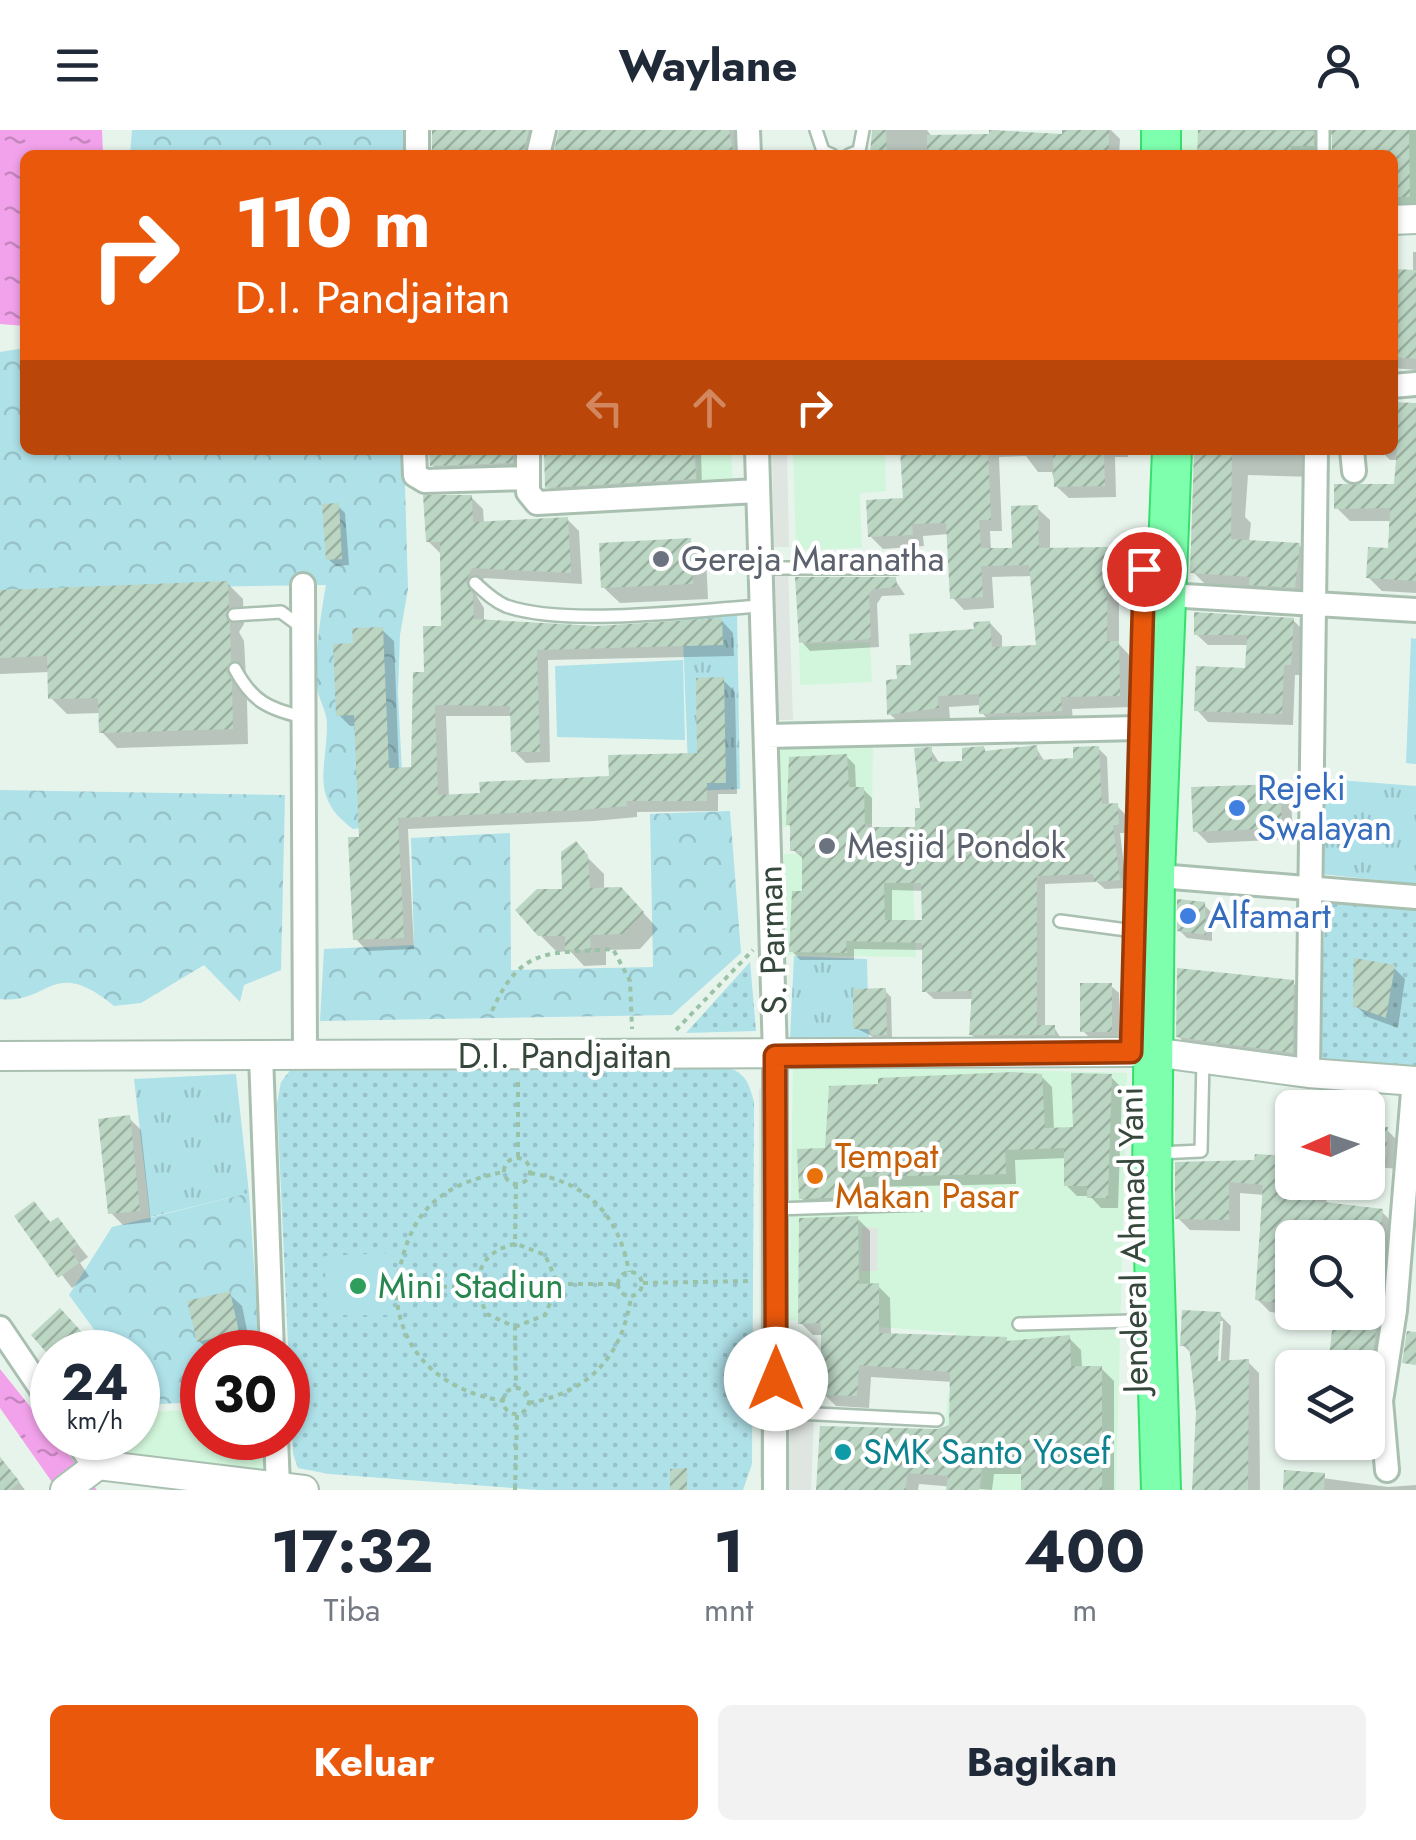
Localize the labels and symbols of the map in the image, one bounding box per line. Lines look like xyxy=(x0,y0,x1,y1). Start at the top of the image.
pin xyxy=(1102,527,1187,612)
place label: Gereja Maranatha xyxy=(681,534,945,584)
marker: Gereja Maranatha xyxy=(650,548,672,570)
place label: Rejeki Swalayan xyxy=(1257,763,1392,853)
marker: Rejeki Swalayan xyxy=(1226,797,1248,819)
place label: Mesjid Pondok xyxy=(847,821,1066,871)
marker: Mesjid Pondok xyxy=(816,835,838,857)
street label: S. Parman xyxy=(744,864,800,1016)
place label: Alfamart xyxy=(1208,891,1331,941)
marker: Alfamart xyxy=(1177,905,1199,927)
street label: D.I. Pandjaitan xyxy=(458,1031,672,1081)
street label: Jenderal Ahmad Yani xyxy=(1105,1086,1161,1398)
north arrow xyxy=(1275,1090,1385,1200)
place label: Tempat Makan Pasar xyxy=(835,1131,1019,1221)
marker: Tempat Makan Pasar xyxy=(804,1165,826,1187)
place label: Mini Stadiun xyxy=(378,1261,564,1311)
marker: Mini Stadiun xyxy=(347,1275,369,1297)
position arrow xyxy=(724,1327,828,1431)
speed limit sign: 30 xyxy=(180,1330,310,1460)
place label: SMK Santo Yosef xyxy=(863,1427,1112,1477)
marker: SMK Santo Yosef xyxy=(832,1441,854,1463)

